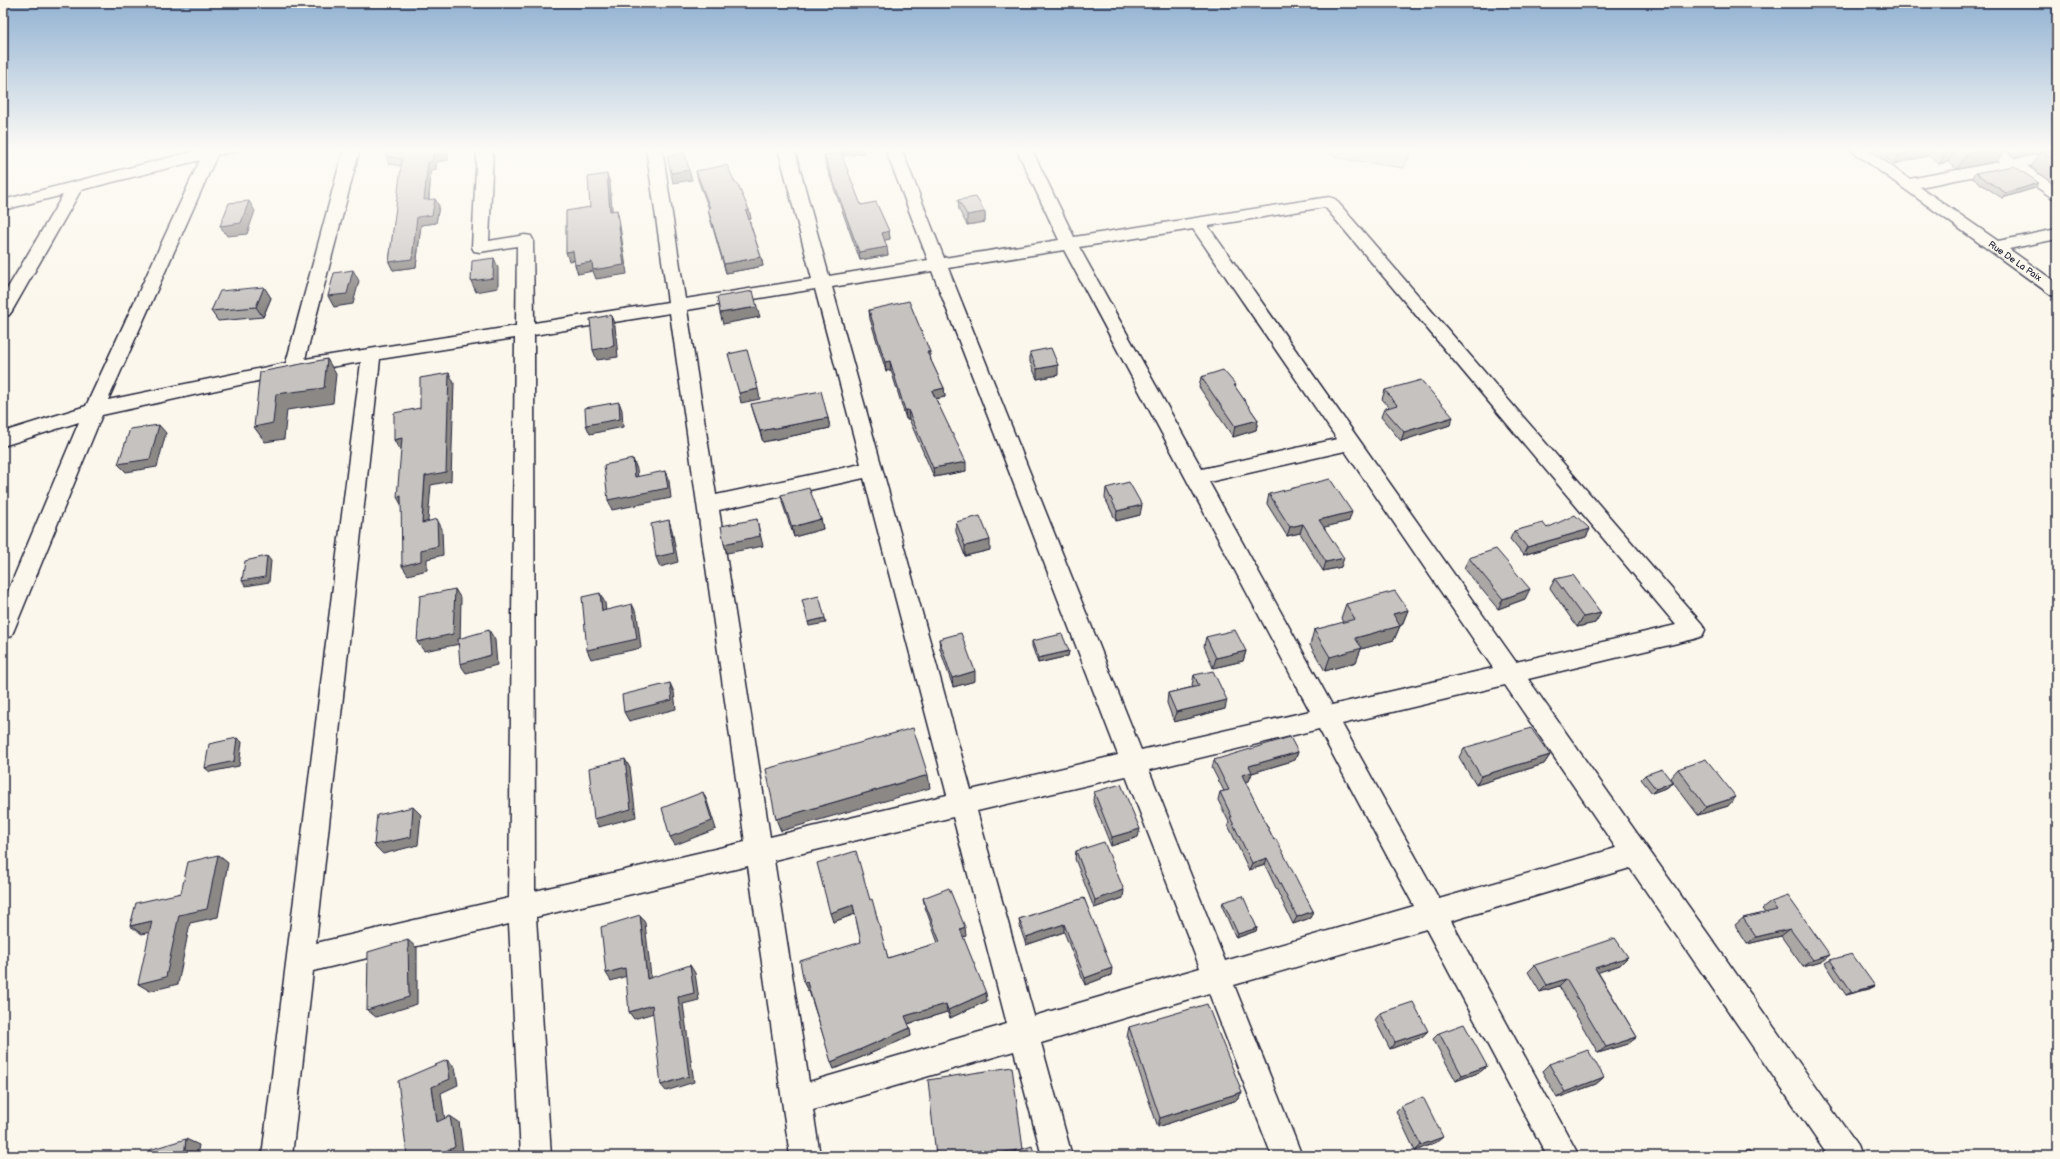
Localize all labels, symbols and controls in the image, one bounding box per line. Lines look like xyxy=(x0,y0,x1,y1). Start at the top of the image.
street label: Rue De La Paix xyxy=(1986,239,2044,284)

